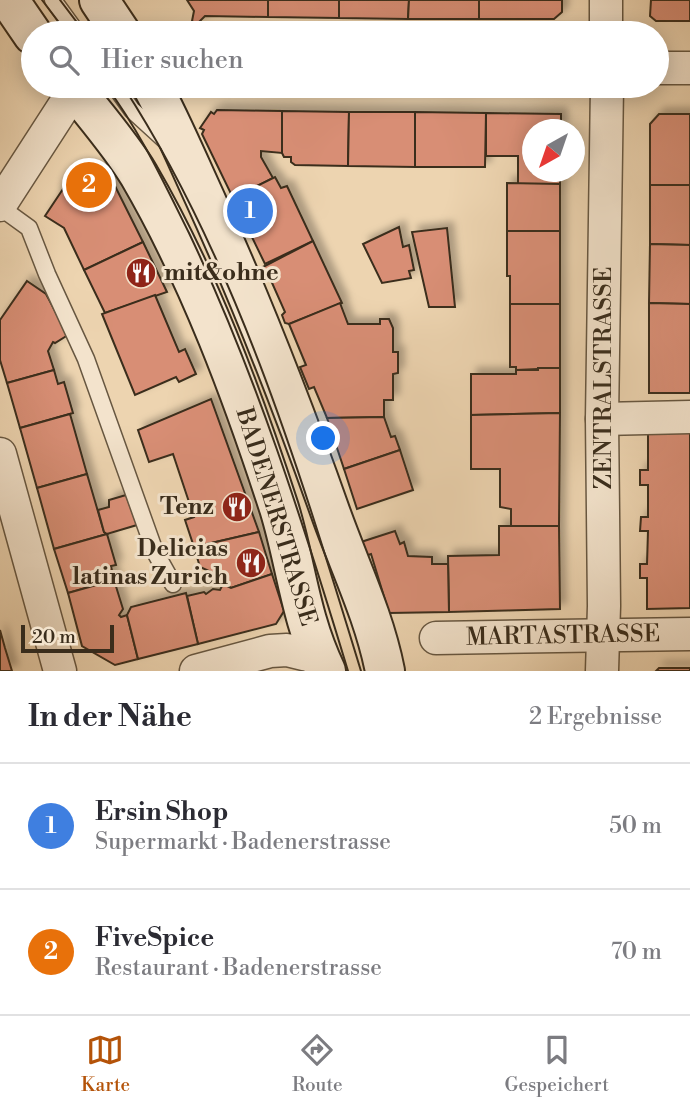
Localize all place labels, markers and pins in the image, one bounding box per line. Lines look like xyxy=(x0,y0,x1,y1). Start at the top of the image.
pin: 2 xyxy=(66,159,112,211)
pin: 1 xyxy=(227,185,273,237)
restaurant icon: mit&ohne xyxy=(124,256,158,290)
place label: mit&ohne xyxy=(164,258,279,288)
restaurant icon: Tenz xyxy=(220,490,254,524)
place label: Tenz xyxy=(160,492,214,522)
place label: Delicias latinas Zurich xyxy=(72,534,228,592)
restaurant icon: Delicias latinas Zurich xyxy=(234,546,268,580)

